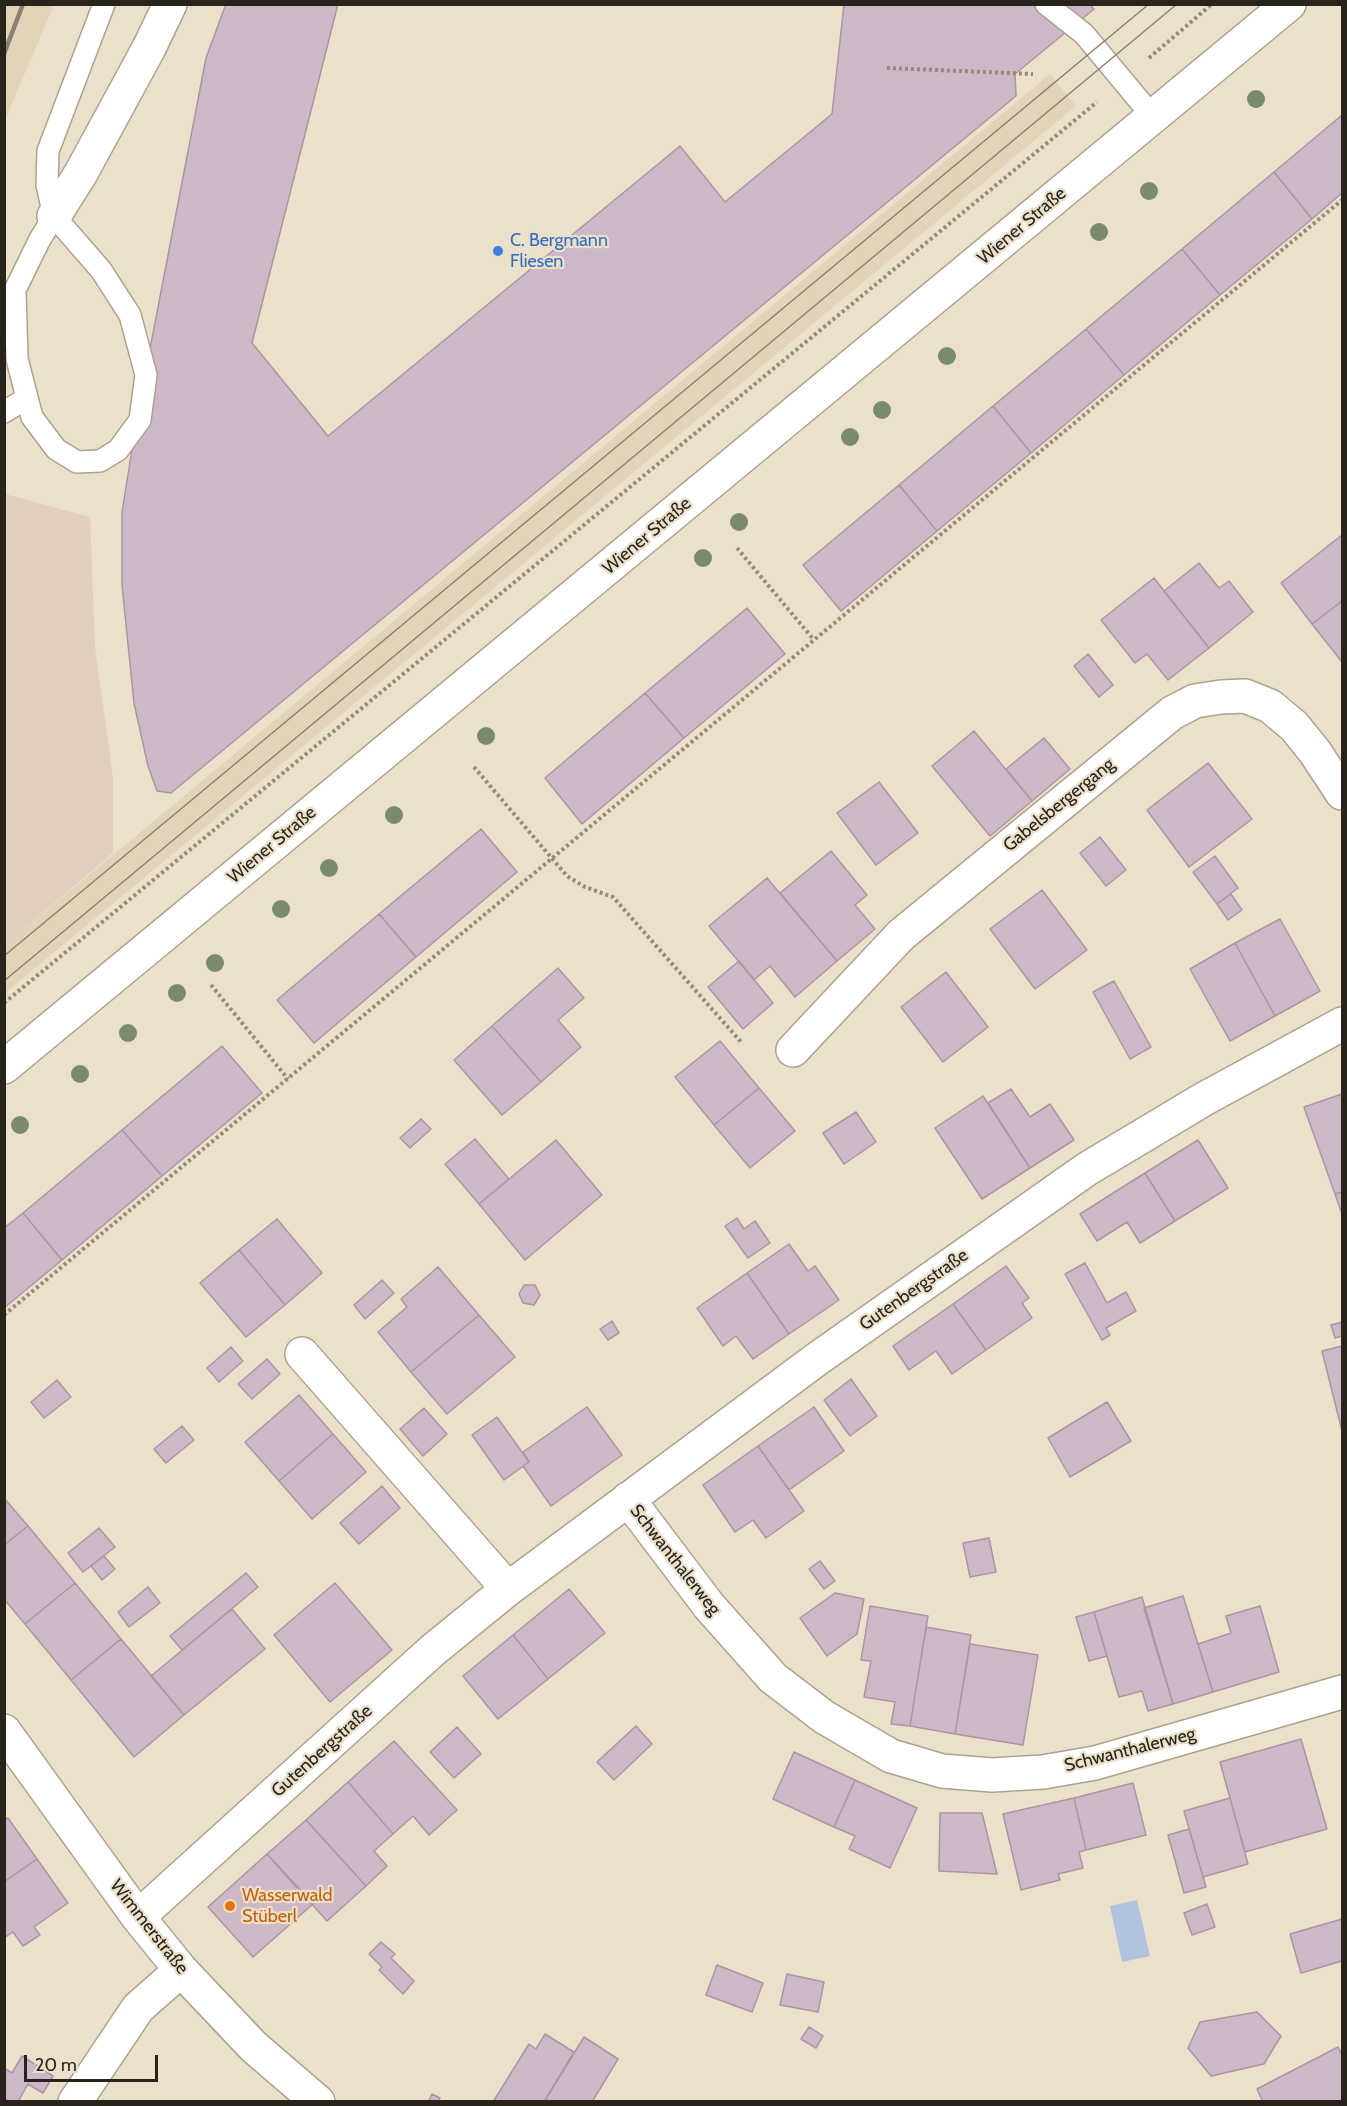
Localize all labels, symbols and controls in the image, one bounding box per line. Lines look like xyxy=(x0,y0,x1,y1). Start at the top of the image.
street label: Wiener Straße xyxy=(973,183,1071,269)
place label: C. Bergmann Fliesen xyxy=(510,230,608,272)
marker: C. Bergmann Fliesen xyxy=(491,244,505,258)
street label: Wiener Straße xyxy=(598,493,696,579)
street label: Gabelsbergergang xyxy=(999,754,1119,856)
street label: Wiener Straße xyxy=(223,802,321,888)
street label: Gutenbergstraße xyxy=(856,1245,972,1335)
street label: Schwanthalerweg xyxy=(625,1500,725,1620)
street label: Gutenbergstraße xyxy=(267,1700,377,1802)
street label: Schwanthalerweg xyxy=(1062,1723,1198,1777)
street label: Wimmerstraße xyxy=(105,1875,193,1979)
place label: Wasserwald Stüberl xyxy=(242,1885,333,1928)
marker: Wasserwald Stüberl xyxy=(223,1899,237,1913)
scale bar xyxy=(27,2043,160,2081)
text: 20 m xyxy=(35,2054,77,2076)

